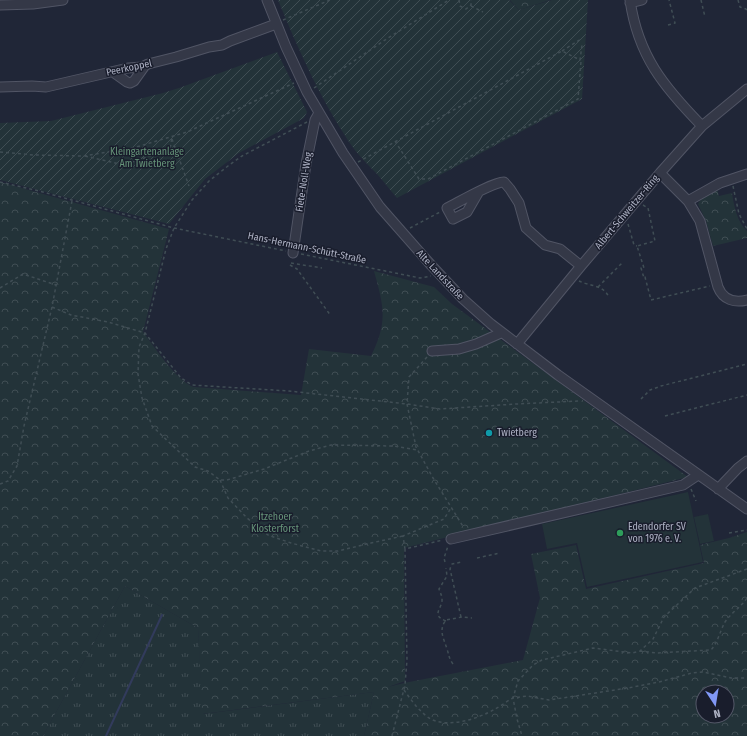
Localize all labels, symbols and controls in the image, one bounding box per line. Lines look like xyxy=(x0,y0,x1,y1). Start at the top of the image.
street label: Peerkoppel xyxy=(105,57,153,79)
park label: Kleingartenanlage Am Twietberg xyxy=(110,146,184,170)
street label: Fiete-Noll-Weg xyxy=(293,151,315,213)
street label: Albert-Schweitzer-Ring xyxy=(592,172,662,252)
street label: Hans-Hermann-Schütt-Straße xyxy=(247,230,367,266)
street label: Alte Landstraße xyxy=(414,247,466,303)
place label: Twietberg xyxy=(497,427,537,439)
marker: Twietberg xyxy=(484,428,494,438)
park label: Itzehoer Klosterforst xyxy=(251,511,300,535)
place label: Edendorfer SV von 1976 e. V. xyxy=(628,521,687,545)
marker: Edendorfer SV von 1976 e. V. xyxy=(615,528,625,538)
north arrow xyxy=(695,684,735,724)
text: N xyxy=(712,706,722,720)

